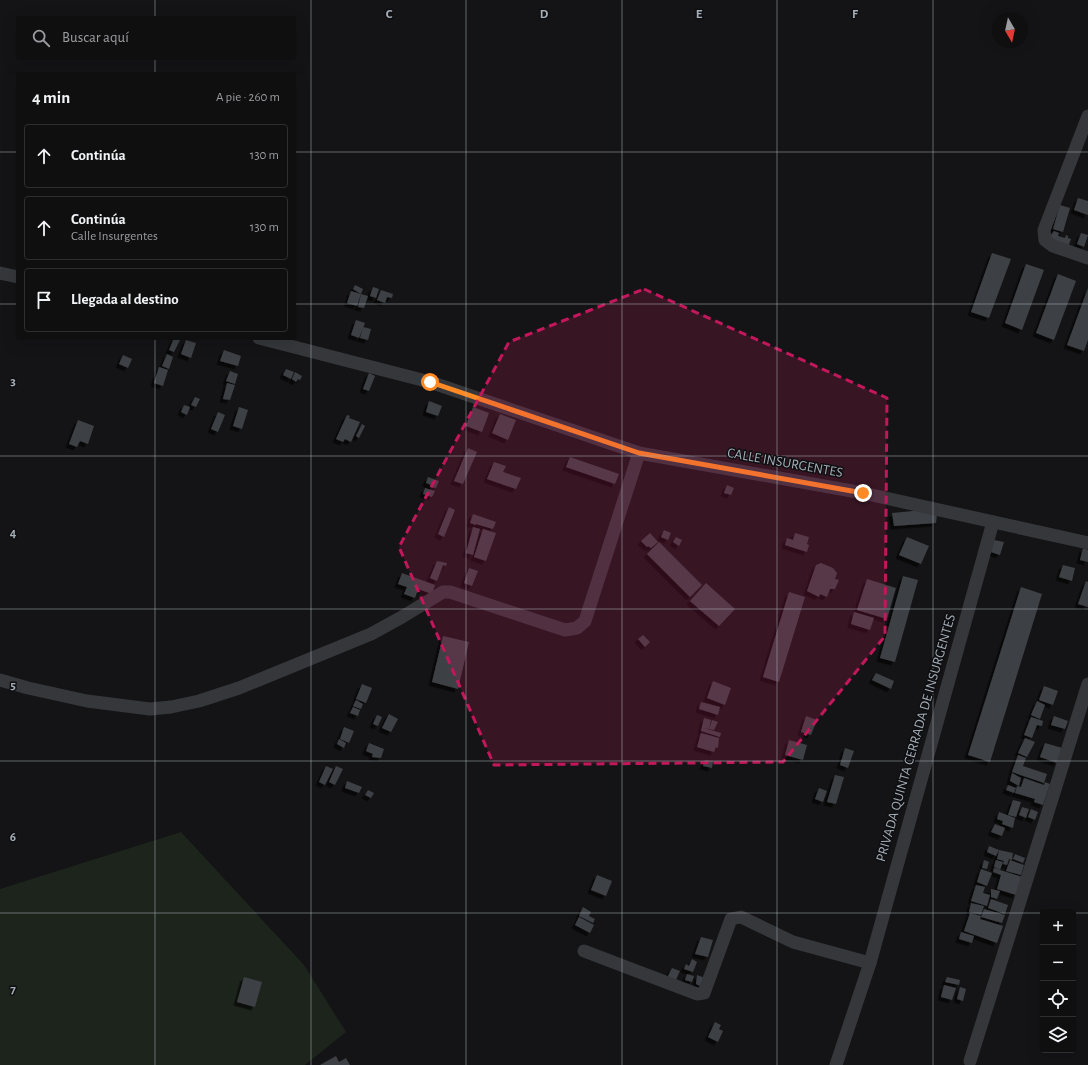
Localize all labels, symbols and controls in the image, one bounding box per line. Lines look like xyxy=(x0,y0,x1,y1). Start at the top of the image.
text: C xyxy=(386,8,393,21)
text: D xyxy=(540,8,549,21)
text: E xyxy=(696,8,703,21)
text: F xyxy=(852,8,859,21)
north arrow xyxy=(992,12,1028,48)
search box xyxy=(16,16,296,60)
icon: search xyxy=(30,27,52,49)
text: Buscar aquí xyxy=(62,30,129,45)
text: 4 min xyxy=(32,89,70,106)
text: A pie · 260 m xyxy=(216,91,280,104)
icon: ahead xyxy=(33,145,55,167)
text: Continúa xyxy=(71,148,126,163)
text: 130 m xyxy=(250,149,279,162)
text: Continúa xyxy=(71,212,126,227)
icon: ahead xyxy=(33,217,55,239)
text: 130 m xyxy=(250,221,279,234)
text: Calle Insurgentes xyxy=(71,230,158,243)
icon: arrive xyxy=(33,289,55,311)
text: Llegada al destino xyxy=(71,292,179,307)
route start xyxy=(421,373,439,391)
text: 3 xyxy=(10,375,16,388)
street label: CALLE INSURGENTES xyxy=(726,446,844,480)
route end xyxy=(854,484,872,502)
text: 4 xyxy=(10,527,17,540)
street label: PRIVADA QUINTA CERRADA DE INSURGENTES xyxy=(874,613,958,863)
text: 5 xyxy=(10,679,16,692)
text: 6 xyxy=(10,831,16,844)
map controls xyxy=(1040,909,1076,1053)
button: + xyxy=(1040,909,1076,945)
button: − xyxy=(1040,945,1076,981)
button: locate xyxy=(1040,981,1076,1017)
text: 7 xyxy=(10,983,16,996)
button: layers xyxy=(1040,1017,1076,1053)

